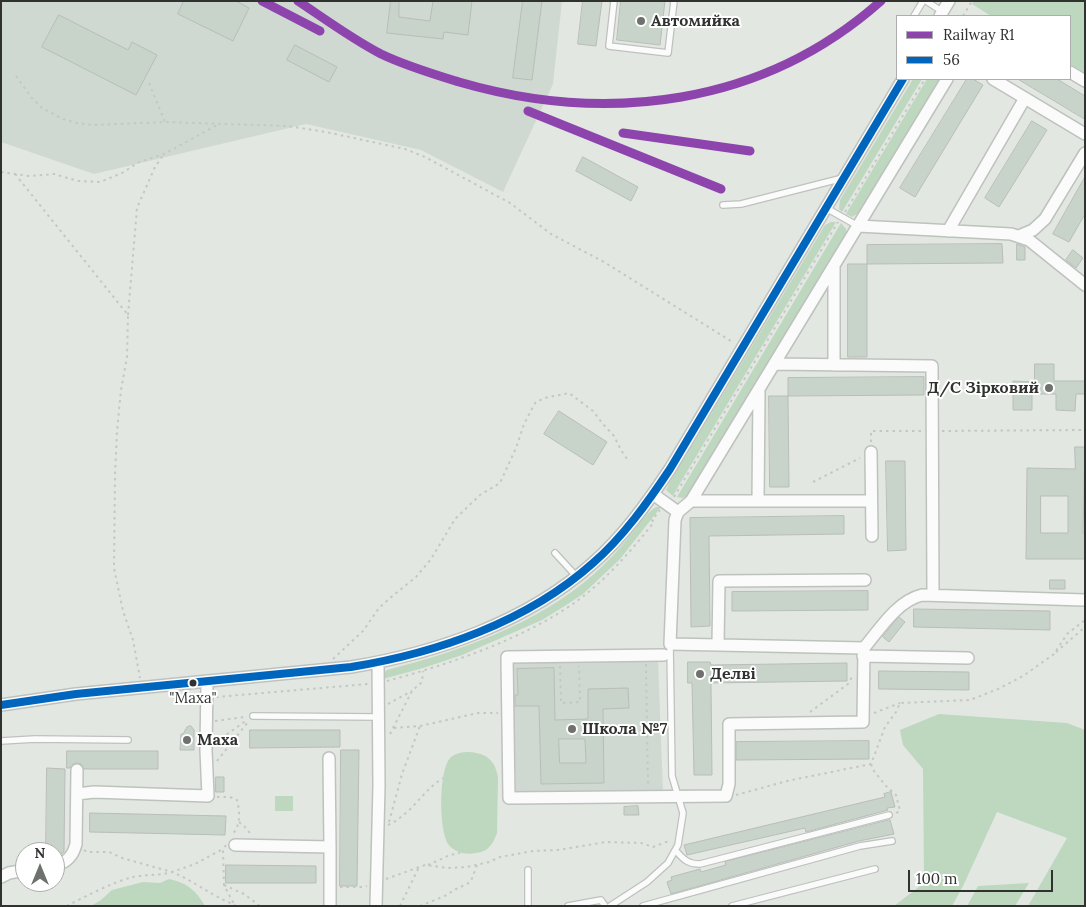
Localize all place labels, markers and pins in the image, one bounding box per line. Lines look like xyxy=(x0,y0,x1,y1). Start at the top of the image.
place label: Автомийка xyxy=(651,11,740,31)
marker: Автомийка xyxy=(635,15,647,27)
place label: Д/С Зірковий xyxy=(927,378,1039,398)
marker: Д/С Зірковий xyxy=(1043,382,1055,394)
place label: Делві xyxy=(710,664,756,684)
marker: Делві xyxy=(694,668,706,680)
marker: "Маха" xyxy=(188,678,198,688)
place label: "Маха" xyxy=(169,690,217,708)
place label: Школа №7 xyxy=(582,719,667,739)
marker: Школа №7 xyxy=(566,723,578,735)
place label: Маха xyxy=(197,730,238,750)
marker: Маха xyxy=(181,734,193,746)

